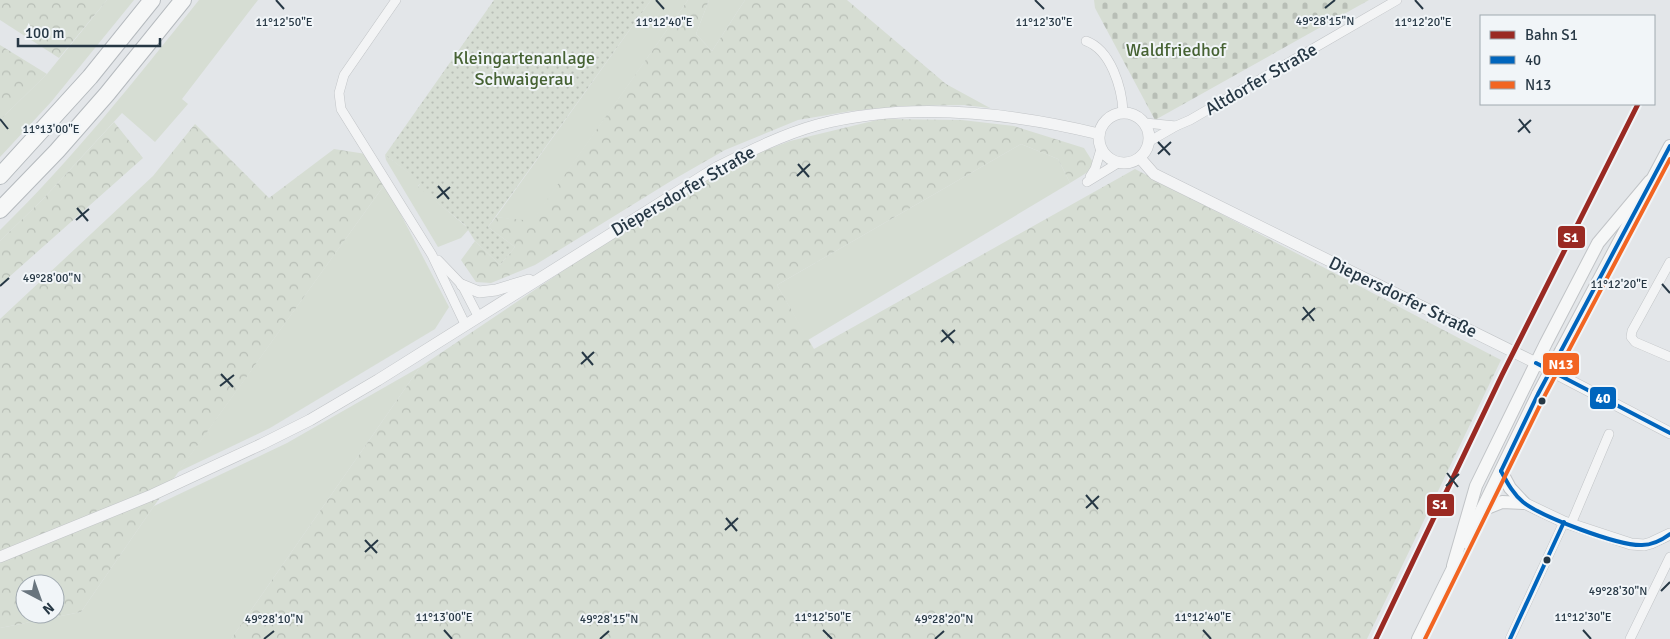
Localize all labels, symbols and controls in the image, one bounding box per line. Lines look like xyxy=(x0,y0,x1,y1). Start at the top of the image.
text: 49°28'15"N xyxy=(1296,14,1354,29)
scale bar xyxy=(18,15,160,47)
text: 11°12'50"E xyxy=(255,15,313,30)
text: 11°12'40"E xyxy=(635,15,693,30)
text: 11°12'30"E xyxy=(1015,15,1073,30)
text: 11°12'20"E xyxy=(1394,15,1452,30)
legend xyxy=(1480,15,1655,105)
text: 100 m xyxy=(25,24,65,42)
text: Bahn S1 xyxy=(1525,26,1578,44)
street label: Altdorfer Straße xyxy=(1201,38,1321,120)
park label: Waldfriedhof xyxy=(1126,39,1227,61)
park label: Kleingartenanlage Schwaigerau xyxy=(453,47,595,90)
text: 40 xyxy=(1525,51,1541,69)
text: N13 xyxy=(1525,76,1551,94)
text: 11°13'00"E xyxy=(22,122,80,137)
street label: Diepersdorfer Straße xyxy=(607,141,759,241)
line badge: S1 xyxy=(1557,225,1586,249)
text: S1 xyxy=(1563,229,1579,246)
street label: Diepersdorfer Straße xyxy=(1325,252,1481,342)
text: 49°28'00"N xyxy=(23,271,81,286)
text: 11°12'20"E xyxy=(1590,277,1648,292)
line badge: N13 xyxy=(1542,352,1580,376)
text: N13 xyxy=(1549,356,1573,373)
line badge: 40 xyxy=(1589,386,1617,410)
text: 40 xyxy=(1595,390,1611,407)
unlabelled marker xyxy=(1537,396,1547,406)
line badge: S1 xyxy=(1426,493,1455,517)
text: S1 xyxy=(1432,496,1448,513)
unlabelled marker xyxy=(1542,555,1552,565)
north arrow xyxy=(15,574,65,624)
text: 49°28'30"N xyxy=(1589,584,1647,599)
text: N xyxy=(39,599,57,618)
text: 11°13'00"E xyxy=(415,610,473,625)
text: 11°12'50"E xyxy=(794,610,852,625)
text: 11°12'40"E xyxy=(1174,610,1232,625)
text: 11°12'30"E xyxy=(1554,610,1612,625)
text: 49°28'10"N xyxy=(245,612,303,627)
text: 49°28'15"N xyxy=(580,612,638,627)
text: 49°28'20"N xyxy=(915,612,973,627)

